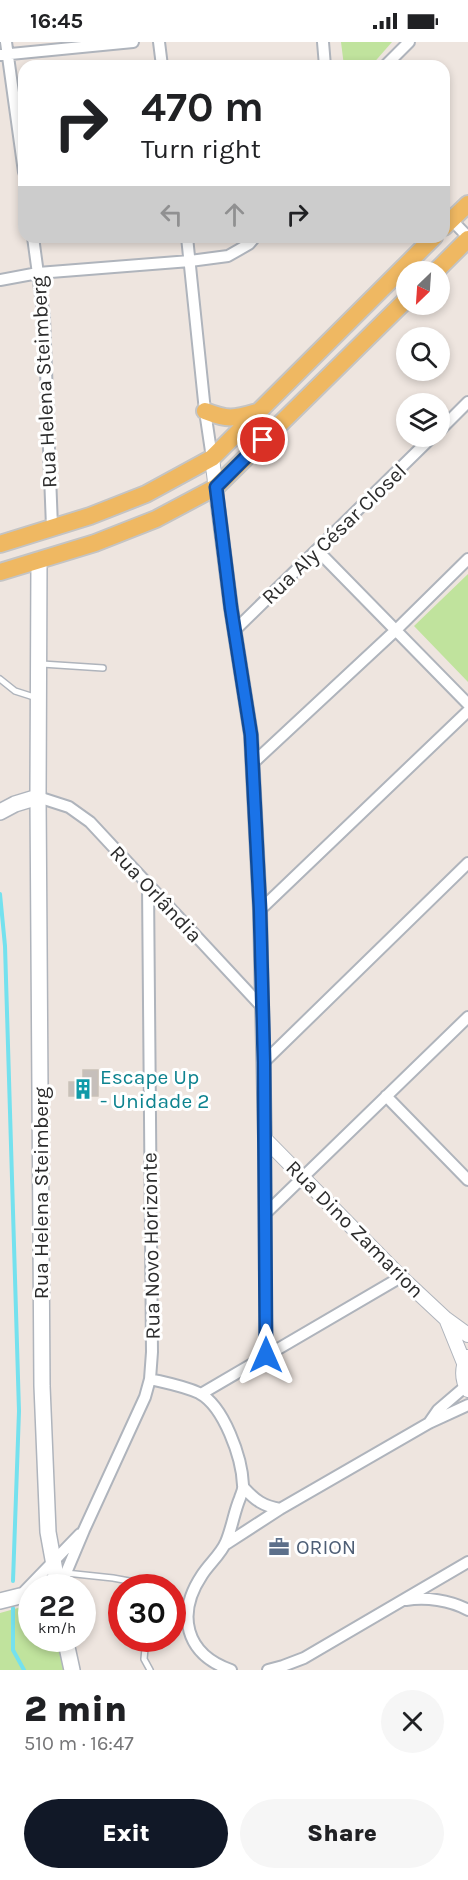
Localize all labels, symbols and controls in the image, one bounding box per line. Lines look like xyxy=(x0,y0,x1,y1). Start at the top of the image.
text: 16:45 xyxy=(30,8,83,34)
text: 470 m xyxy=(141,82,264,132)
icon: right xyxy=(42,84,120,162)
text: Turn right xyxy=(141,133,261,165)
icon: left xyxy=(155,198,188,231)
icon: ahead xyxy=(218,198,251,231)
icon: right xyxy=(281,198,314,231)
north arrow xyxy=(396,261,450,315)
map controls xyxy=(396,261,450,447)
street label: Rua Helena Steimberg xyxy=(26,275,62,489)
button: search xyxy=(396,327,450,381)
button: layers xyxy=(396,393,450,447)
pin xyxy=(237,414,288,465)
icon: arrive xyxy=(246,423,279,456)
street label: Rua Aly César Closel xyxy=(257,459,411,609)
street label: Rua Orlândia xyxy=(105,841,207,947)
place label: Escape Up - Unidade 2 xyxy=(100,1065,209,1113)
building icon: Escape Up - Unidade 2 xyxy=(71,1077,95,1101)
street label: Rua Helena Steimberg xyxy=(29,1087,53,1299)
street label: Rua Novo Horizonte xyxy=(137,1152,165,1340)
street label: Rua Dino Zamarion xyxy=(281,1155,429,1303)
position arrow xyxy=(234,1323,298,1387)
office icon: ORION xyxy=(267,1535,291,1559)
place label: ORION xyxy=(296,1535,356,1559)
speed limit sign: 30 xyxy=(108,1574,186,1652)
text: 22 xyxy=(39,1588,75,1624)
text: km/h xyxy=(38,1619,76,1637)
text: 2 min xyxy=(24,1688,127,1730)
button: close xyxy=(381,1690,444,1753)
text: 510 m · 16:47 xyxy=(24,1732,134,1755)
button: Exit xyxy=(24,1799,228,1868)
button: Share xyxy=(240,1799,444,1868)

